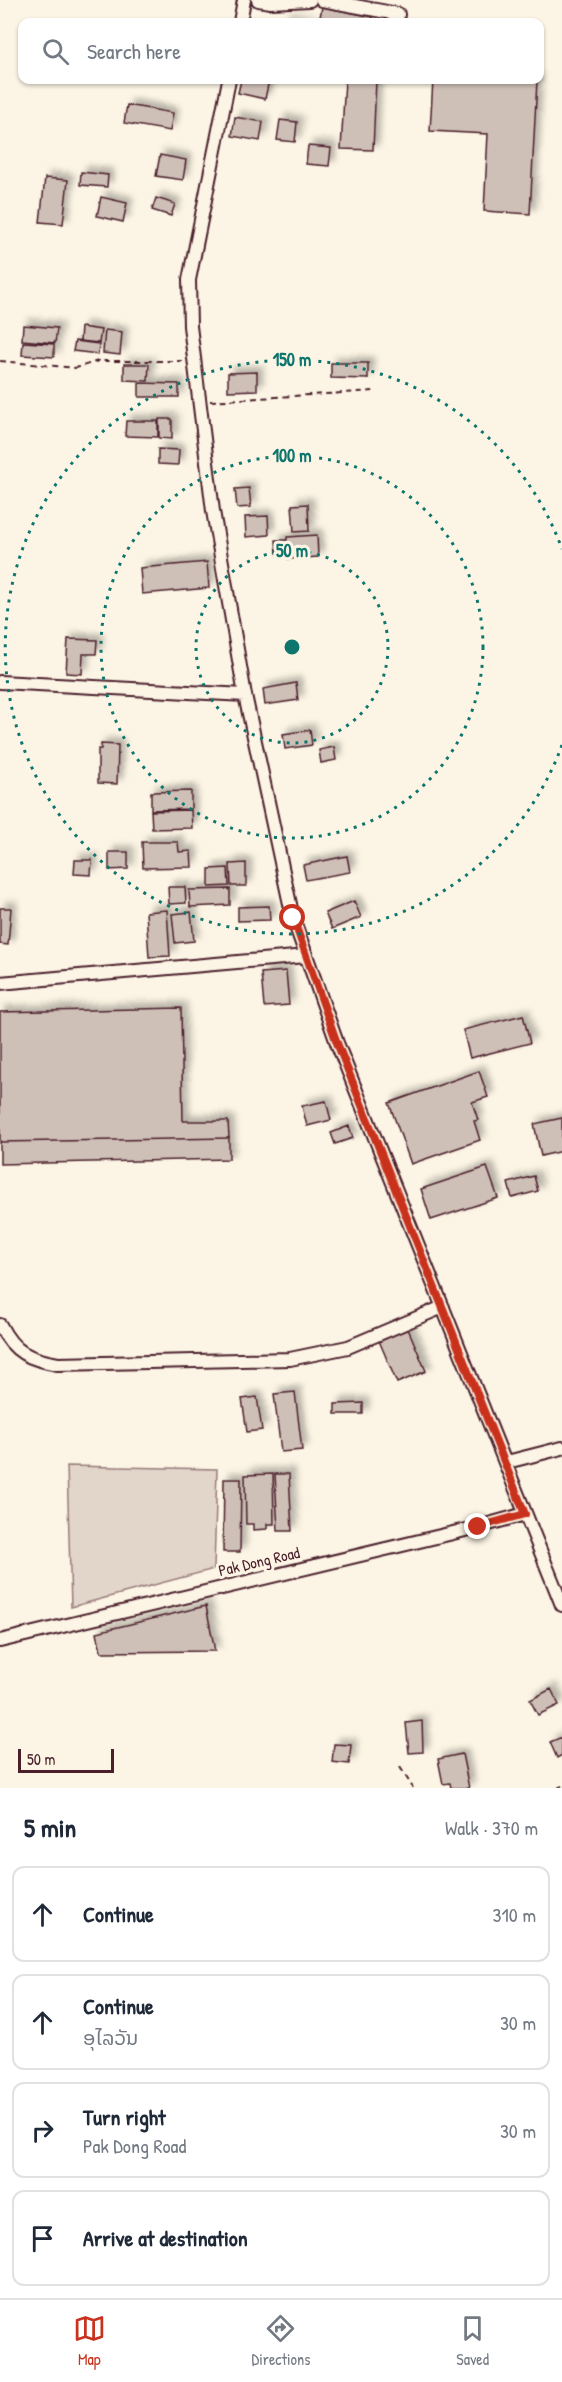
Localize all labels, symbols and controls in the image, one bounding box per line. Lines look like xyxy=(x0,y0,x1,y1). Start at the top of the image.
search box xyxy=(18,18,544,84)
icon: search xyxy=(39,35,72,68)
text: Search here xyxy=(87,36,181,66)
text: 150 m xyxy=(273,347,311,372)
text: 100 m xyxy=(272,443,312,468)
text: 50 m xyxy=(276,538,308,563)
centre of rings xyxy=(282,637,302,657)
route start xyxy=(279,904,305,930)
route end xyxy=(464,1513,490,1539)
street label: Pak Dong Road xyxy=(216,1541,302,1581)
scale bar xyxy=(18,1746,114,1774)
text: 50 m xyxy=(27,1748,56,1770)
text: 5 min xyxy=(24,1810,76,1845)
text: Walk · 370 m xyxy=(445,1814,538,1841)
icon: ahead xyxy=(26,1898,59,1931)
text: Continue xyxy=(83,1899,154,1929)
text: 310 m xyxy=(493,1901,536,1928)
text: Continue xyxy=(83,1991,154,2021)
icon: ahead xyxy=(26,2006,59,2039)
text: 30 m xyxy=(500,2009,536,2036)
text: ອຸໄລວັນ xyxy=(83,2024,138,2051)
text: Turn right xyxy=(83,2102,166,2132)
icon: right xyxy=(26,2114,59,2147)
text: 30 m xyxy=(500,2117,536,2144)
text: Pak Dong Road xyxy=(83,2132,186,2159)
icon: arrive xyxy=(26,2222,59,2255)
text: Arrive at destination xyxy=(83,2223,248,2253)
tab: Map xyxy=(73,2312,106,2370)
tab: Directions xyxy=(252,2312,310,2370)
tab: Saved xyxy=(456,2312,489,2370)

